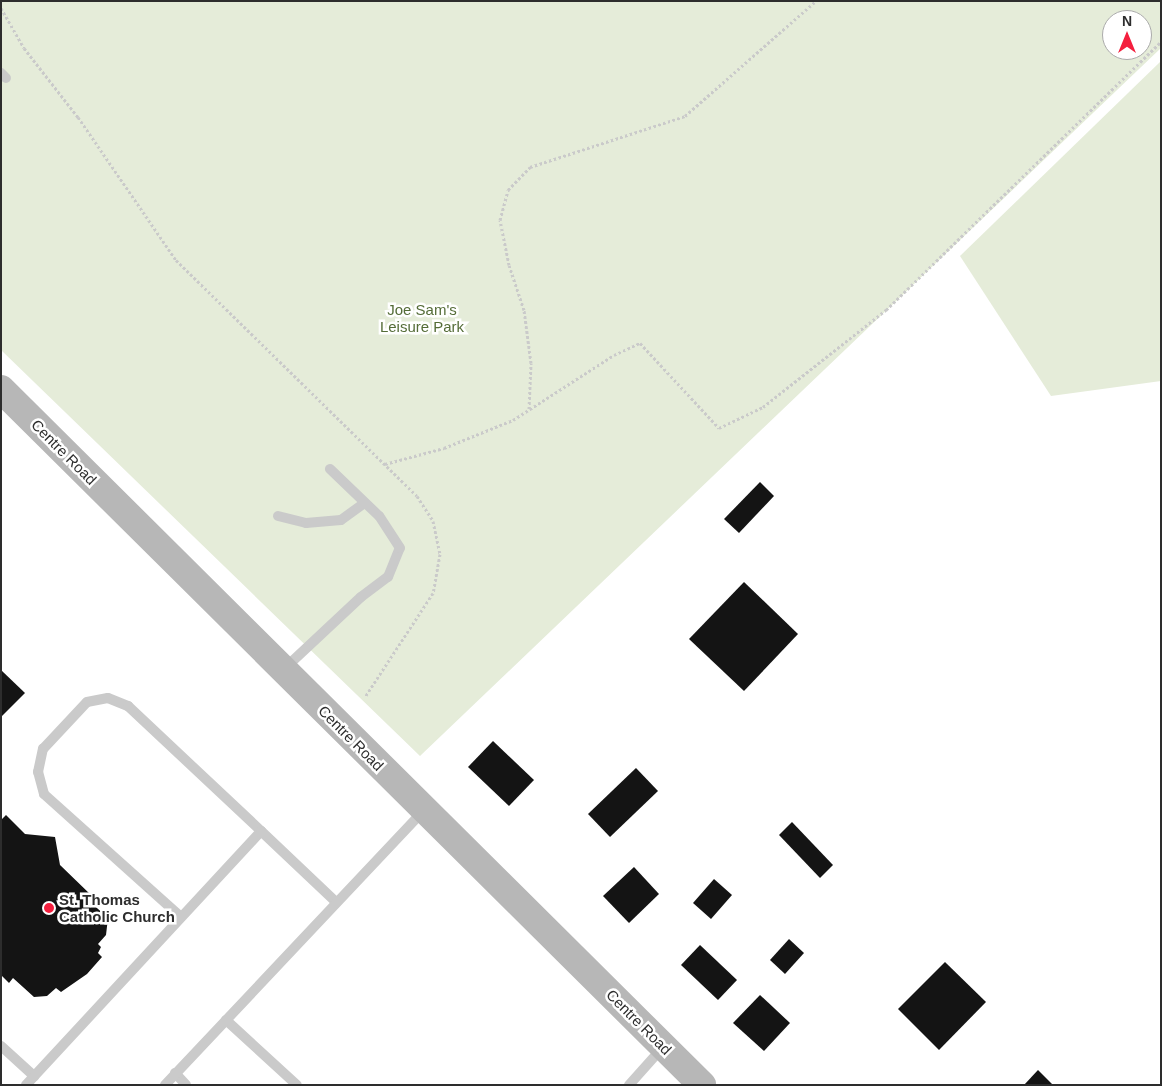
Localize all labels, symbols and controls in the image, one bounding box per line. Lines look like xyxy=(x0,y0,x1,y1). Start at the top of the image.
north arrow xyxy=(1102,10,1152,60)
text: N xyxy=(1122,13,1132,29)
park label: Joe Sam's Leisure Park xyxy=(380,300,464,335)
street label: Centre Road xyxy=(28,416,100,488)
street label: Centre Road xyxy=(315,702,387,774)
place label: St. Thomas Catholic Church xyxy=(59,890,175,925)
marker: St. Thomas Catholic Church xyxy=(43,902,55,914)
street label: Centre Road xyxy=(603,986,675,1058)

